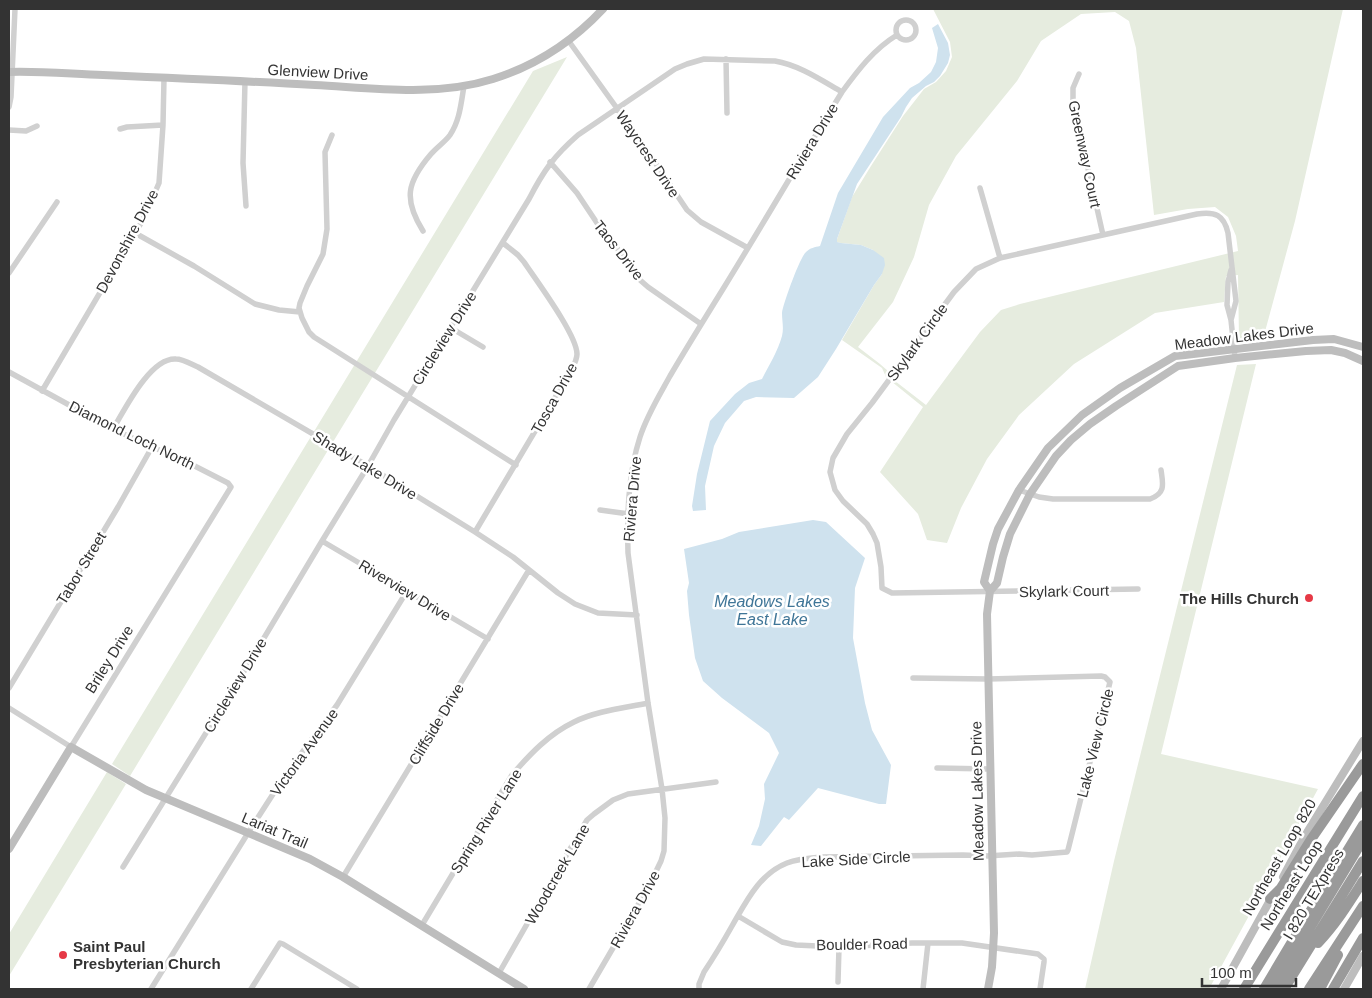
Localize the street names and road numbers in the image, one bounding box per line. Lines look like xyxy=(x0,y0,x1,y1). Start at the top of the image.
street label: Glenview Drive xyxy=(267,61,369,83)
street label: Greenway Court xyxy=(1065,99,1105,210)
street label: Riviera Drive xyxy=(783,100,841,182)
street label: Waycrest Drive xyxy=(613,107,683,201)
street label: Devonshire Drive xyxy=(92,186,162,296)
street label: Taos Drive xyxy=(590,217,648,283)
street label: Circleview Drive xyxy=(408,288,480,388)
street label: Skylark Circle xyxy=(883,300,951,384)
street label: Meadow Lakes Drive xyxy=(1173,319,1315,353)
street label: Tosca Drive xyxy=(528,360,580,436)
street label: Diamond Loch North xyxy=(66,397,198,473)
street label: Shady Lake Drive xyxy=(310,427,420,503)
street label: Riviera Drive xyxy=(620,455,644,543)
street label: Tabor Street xyxy=(53,528,110,607)
street label: Riverview Drive xyxy=(356,556,454,624)
street label: Skylark Court xyxy=(1019,582,1110,600)
street label: Briley Drive xyxy=(81,622,137,696)
street label: Circleview Drive xyxy=(200,635,270,735)
street label: Cliffside Drive xyxy=(405,680,467,768)
street label: Lake View Circle xyxy=(1073,687,1117,799)
street label: Victoria Avenue xyxy=(267,705,341,799)
street label: Meadow Lakes Drive xyxy=(967,721,987,861)
street label: Spring River Lane xyxy=(447,766,525,876)
street label: Northeast Loop 820 xyxy=(1238,795,1320,919)
street label: Lariat Trail xyxy=(239,808,311,852)
street label: Woodcreek Lane xyxy=(521,821,593,927)
street label: Northeast Loop xyxy=(1256,837,1326,933)
street label: I 820 TEXpress xyxy=(1279,845,1347,943)
street label: Lake Side Circle xyxy=(801,848,911,870)
street label: Riviera Drive xyxy=(607,867,663,951)
street label: Boulder Road xyxy=(816,935,908,953)

